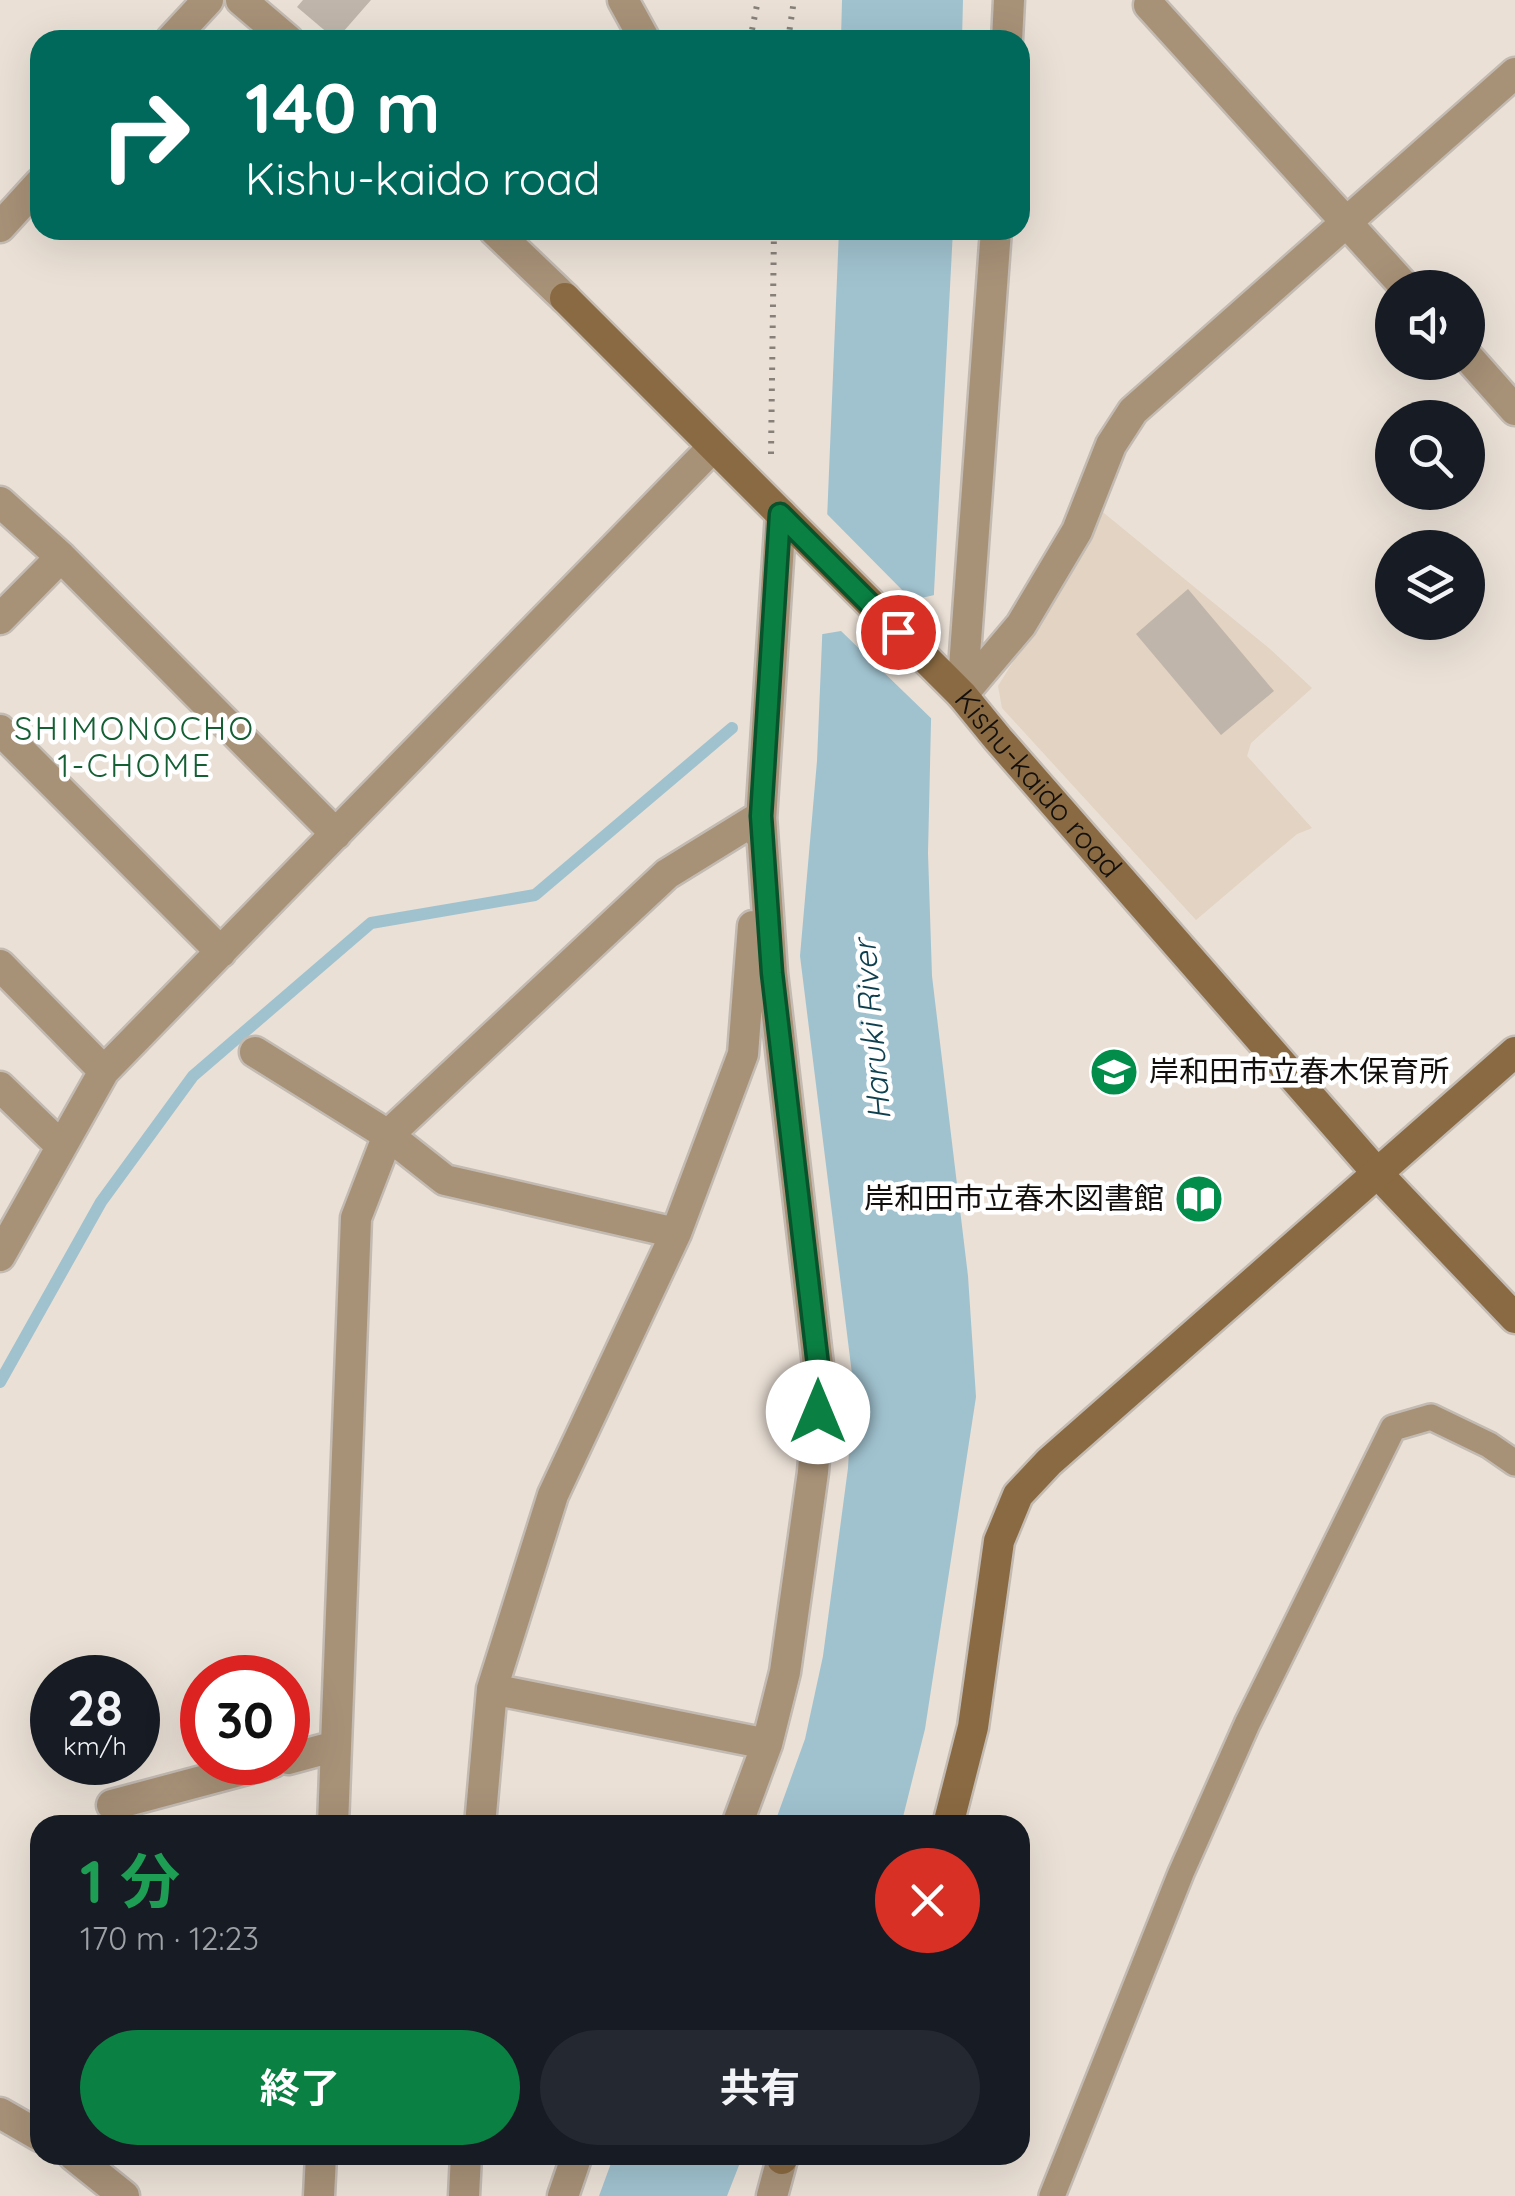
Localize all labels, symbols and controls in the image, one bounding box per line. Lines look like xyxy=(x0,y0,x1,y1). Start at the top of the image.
text: 140 m xyxy=(245,63,441,151)
icon: right xyxy=(80,70,210,200)
text: Kishu-kaido road xyxy=(245,150,600,206)
map controls xyxy=(1375,270,1485,640)
button: sound xyxy=(1375,270,1485,380)
button: search xyxy=(1375,400,1485,510)
button: layers xyxy=(1375,530,1485,640)
pin xyxy=(856,590,941,675)
icon: arrive xyxy=(871,605,926,660)
street label: Kishu-kaido road xyxy=(947,681,1130,885)
district label: SHIMONOCHO 1-CHOME xyxy=(14,708,256,785)
water label: Haruki River xyxy=(843,934,899,1122)
school or university icon: 岸和田市立春木保育所 xyxy=(1088,1046,1140,1098)
place label: 岸和田市立春木保育所 xyxy=(1149,1052,1449,1090)
library icon: 岸和田市立春木図書館 xyxy=(1173,1173,1225,1225)
place label: 岸和田市立春木図書館 xyxy=(864,1179,1164,1217)
position arrow xyxy=(766,1360,870,1464)
speed limit sign: 30 xyxy=(180,1655,310,1785)
text: 28 xyxy=(67,1676,123,1739)
text: km/h xyxy=(63,1730,127,1761)
text: 1 分 xyxy=(80,1843,180,1918)
button: close xyxy=(875,1848,980,1953)
text: 170 m · 12:23 xyxy=(80,1918,259,1958)
button: 終了 xyxy=(80,2030,520,2145)
button: 共有 xyxy=(540,2030,980,2145)

